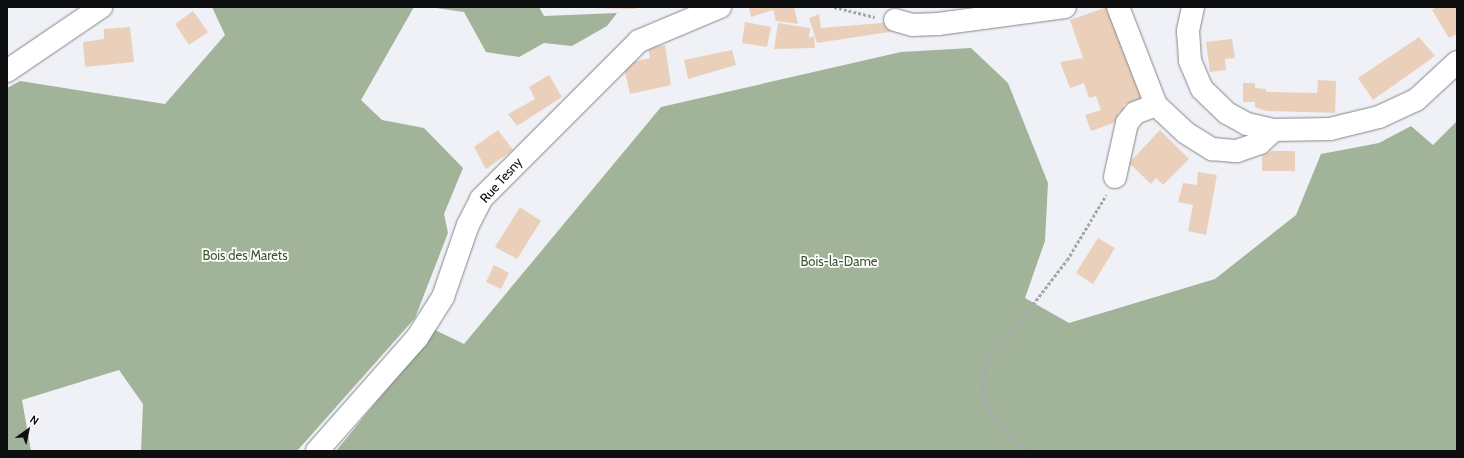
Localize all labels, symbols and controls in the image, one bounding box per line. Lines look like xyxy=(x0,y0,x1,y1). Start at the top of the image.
street label: Rue Tesny xyxy=(477,154,525,206)
park label: Bois des Marets xyxy=(202,247,288,263)
park label: Bois-la-Dame xyxy=(800,253,878,269)
north arrow xyxy=(8,410,48,450)
text: N xyxy=(27,412,42,428)

